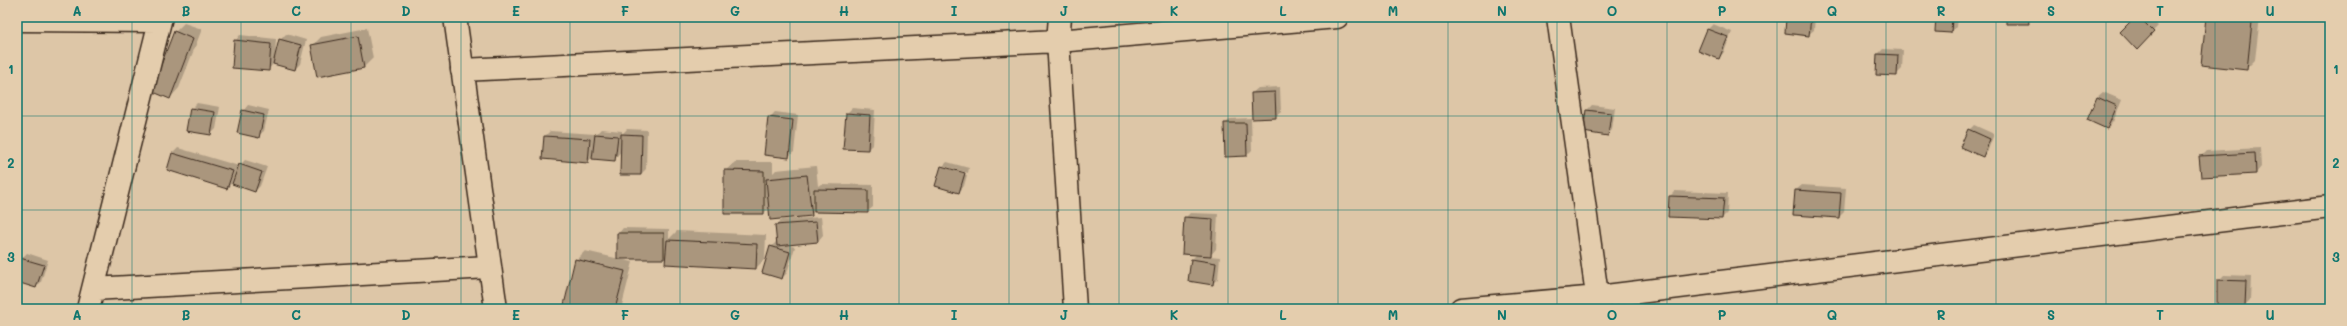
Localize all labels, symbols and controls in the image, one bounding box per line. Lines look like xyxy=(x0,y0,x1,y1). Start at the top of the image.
text: A xyxy=(72,2,82,19)
text: B xyxy=(182,2,191,19)
text: C xyxy=(291,2,301,19)
text: D xyxy=(401,2,411,19)
text: E xyxy=(512,2,520,19)
text: F xyxy=(621,2,629,19)
text: G xyxy=(730,2,740,19)
text: H xyxy=(839,2,849,19)
text: I xyxy=(951,2,958,19)
text: J xyxy=(1060,2,1068,19)
text: K xyxy=(1170,2,1179,19)
text: L xyxy=(1279,2,1287,19)
text: M xyxy=(1388,2,1398,19)
text: N xyxy=(1497,2,1507,19)
text: O xyxy=(1607,2,1617,19)
text: P xyxy=(1718,2,1727,19)
text: Q xyxy=(1827,2,1837,19)
text: R xyxy=(1937,2,1946,19)
text: S xyxy=(2047,2,2055,19)
text: T xyxy=(2156,2,2164,19)
text: U xyxy=(2265,2,2275,19)
text: 1 xyxy=(8,60,14,77)
text: 1 xyxy=(2333,60,2339,77)
text: 2 xyxy=(7,154,15,171)
text: 2 xyxy=(2332,154,2340,171)
text: 3 xyxy=(7,248,15,265)
text: 3 xyxy=(2332,248,2340,265)
text: A xyxy=(72,306,82,323)
text: B xyxy=(182,306,191,323)
text: C xyxy=(291,306,301,323)
text: D xyxy=(401,306,411,323)
text: E xyxy=(512,306,520,323)
text: F xyxy=(621,306,629,323)
text: G xyxy=(730,306,740,323)
text: H xyxy=(839,306,849,323)
text: I xyxy=(951,306,958,323)
text: J xyxy=(1060,306,1068,323)
text: K xyxy=(1170,306,1179,323)
text: L xyxy=(1279,306,1287,323)
text: M xyxy=(1388,306,1398,323)
text: N xyxy=(1497,306,1507,323)
text: O xyxy=(1607,306,1617,323)
text: P xyxy=(1718,306,1727,323)
text: Q xyxy=(1827,306,1837,323)
text: R xyxy=(1937,306,1946,323)
text: S xyxy=(2047,306,2055,323)
text: T xyxy=(2156,306,2164,323)
text: U xyxy=(2265,306,2275,323)

